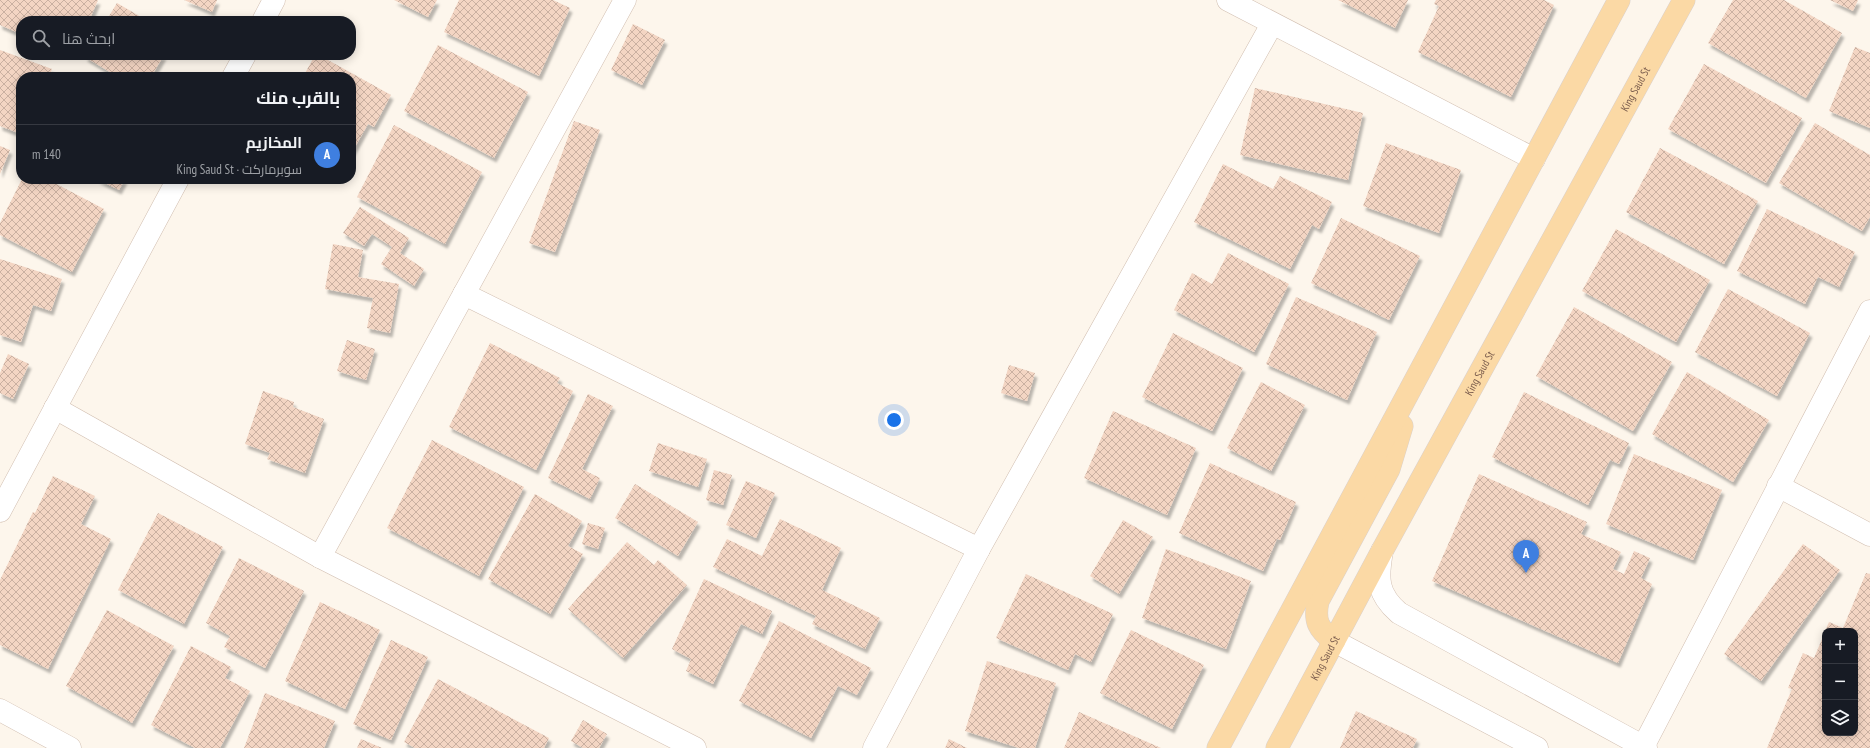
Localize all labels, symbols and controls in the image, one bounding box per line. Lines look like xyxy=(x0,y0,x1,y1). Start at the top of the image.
search box xyxy=(16,16,356,60)
icon: search xyxy=(30,27,52,49)
text: ابحث هنا xyxy=(62,29,115,48)
street label: King Saud St xyxy=(1617,64,1653,114)
text: بالقرب منك xyxy=(256,87,340,109)
text: المخازيم xyxy=(246,133,302,152)
text: 140 m xyxy=(32,146,61,163)
text: A xyxy=(324,146,330,163)
text: سوبرماركت · King Saud St xyxy=(176,161,302,178)
street label: King Saud St xyxy=(1462,349,1497,398)
your location xyxy=(884,410,904,430)
pin: A xyxy=(1513,540,1539,573)
map controls xyxy=(1822,628,1858,736)
button: + xyxy=(1822,628,1858,664)
street label: King Saud St xyxy=(1307,633,1343,683)
button: − xyxy=(1822,664,1858,700)
button: layers xyxy=(1822,700,1858,736)

